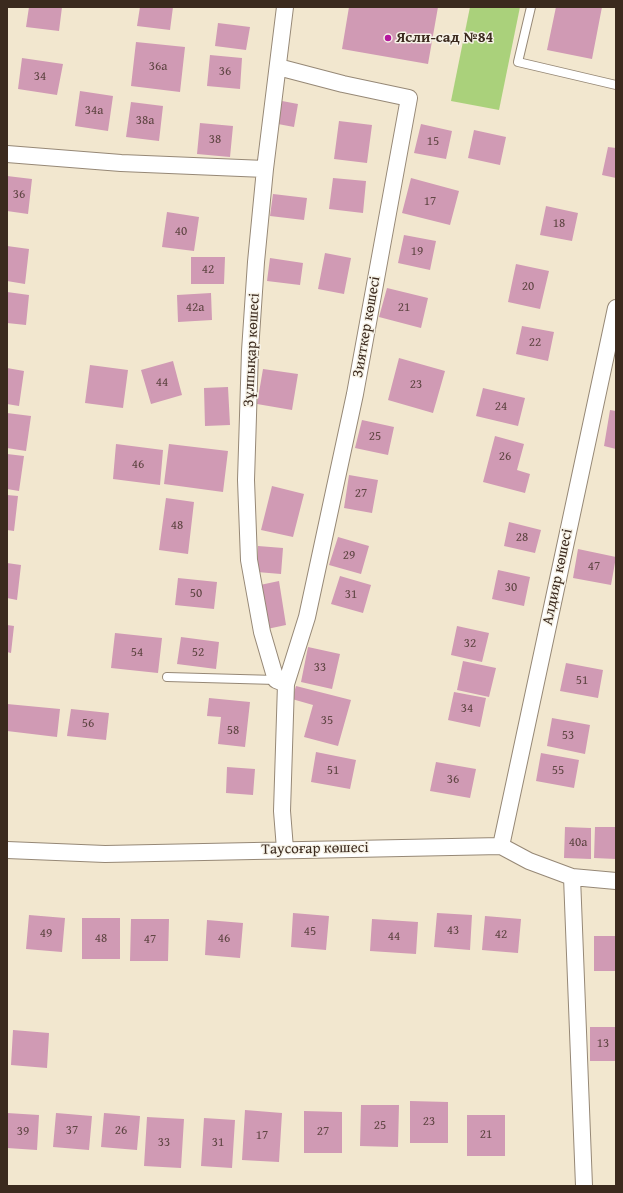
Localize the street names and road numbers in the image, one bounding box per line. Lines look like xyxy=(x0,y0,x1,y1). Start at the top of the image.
street label: Зияткер көшесі xyxy=(349,275,385,379)
street label: Зұлпықар көшесі xyxy=(240,293,264,407)
street label: Алдияр көшесі xyxy=(539,527,577,627)
street label: Тауcоғар көшесі xyxy=(261,839,369,859)

